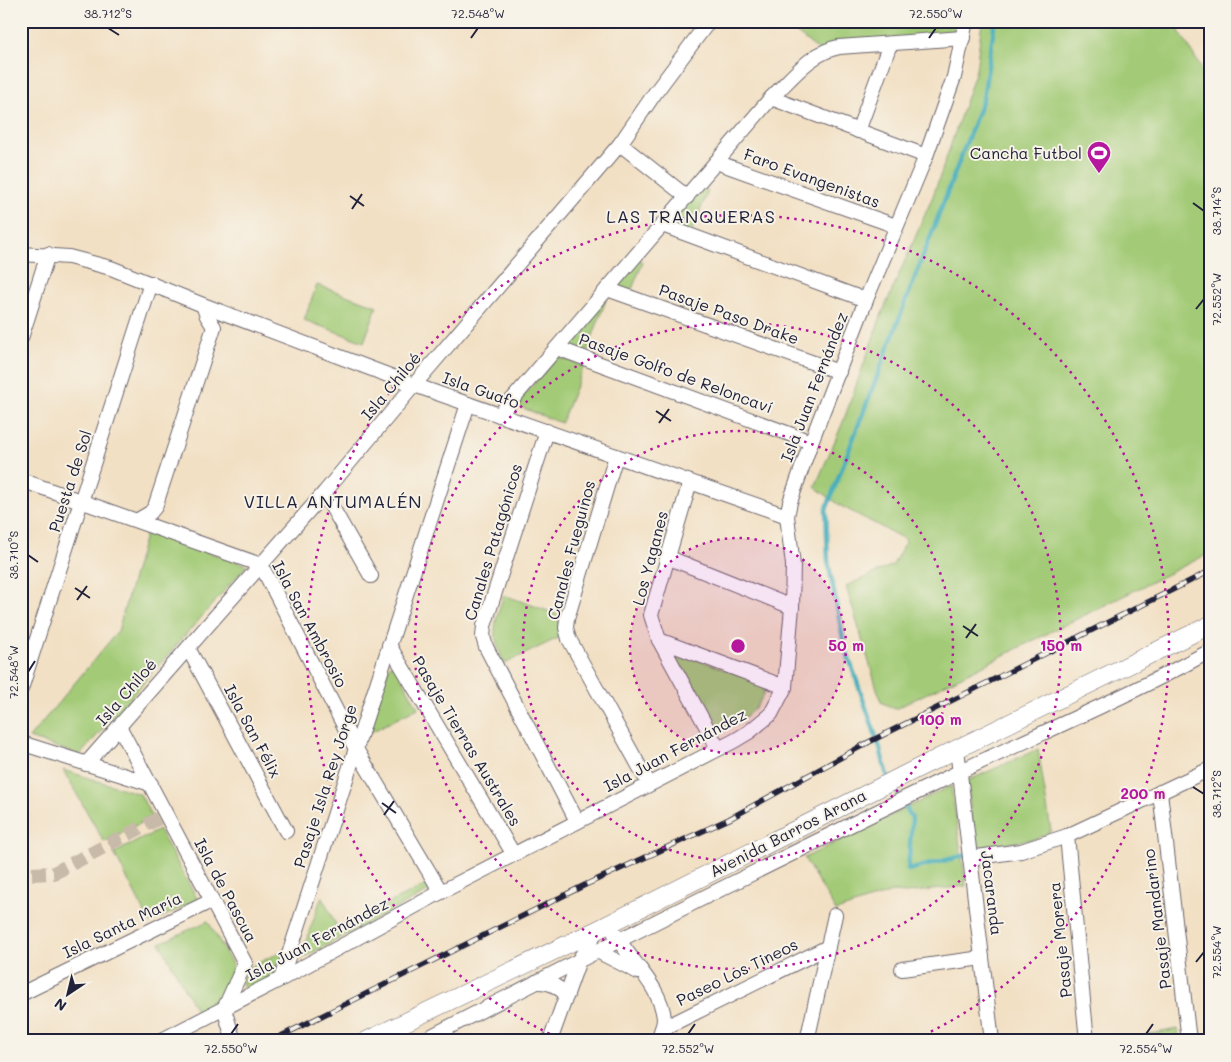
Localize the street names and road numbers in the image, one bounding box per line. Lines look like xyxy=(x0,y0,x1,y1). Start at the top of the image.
street label: Faro Evangenistas xyxy=(741,143,883,212)
street label: Pasaje Paso Drake xyxy=(656,278,802,349)
street label: Isla Juan Fernández xyxy=(775,309,852,465)
street label: Pasaje Golfo de Reloncaví xyxy=(576,328,776,417)
street label: Isla Chiloé xyxy=(356,347,425,424)
street label: Isla Guafo xyxy=(440,367,522,413)
street label: Puesta de Sol xyxy=(43,427,96,535)
street label: Canales Patagónicos xyxy=(459,461,526,623)
street label: Canales Fueguinos xyxy=(542,478,599,622)
street label: Los Yaganes xyxy=(627,508,672,607)
street label: Isla San Ambrosio xyxy=(268,557,353,691)
street label: Pasaje Tierras Australes xyxy=(408,652,527,830)
street label: Isla Chiloé xyxy=(91,654,161,730)
street label: Isla San Félix xyxy=(220,680,287,781)
street label: Pasaje Isla Rey Jorge xyxy=(288,701,361,870)
street label: Isla Juan Fernández xyxy=(600,703,750,796)
street label: Avenida Barros Arana xyxy=(706,784,870,881)
street label: Isla de Pascua xyxy=(190,834,263,945)
street label: Pasaje Mandarino xyxy=(1137,848,1176,990)
street label: Jacaranda xyxy=(977,849,1008,936)
street label: Pasaje Morera xyxy=(1043,881,1076,999)
street label: Isla Santa María xyxy=(59,887,185,962)
street label: Isla Juan Fernández xyxy=(242,892,392,985)
street label: Paseo Los Tineos xyxy=(673,933,801,1010)

